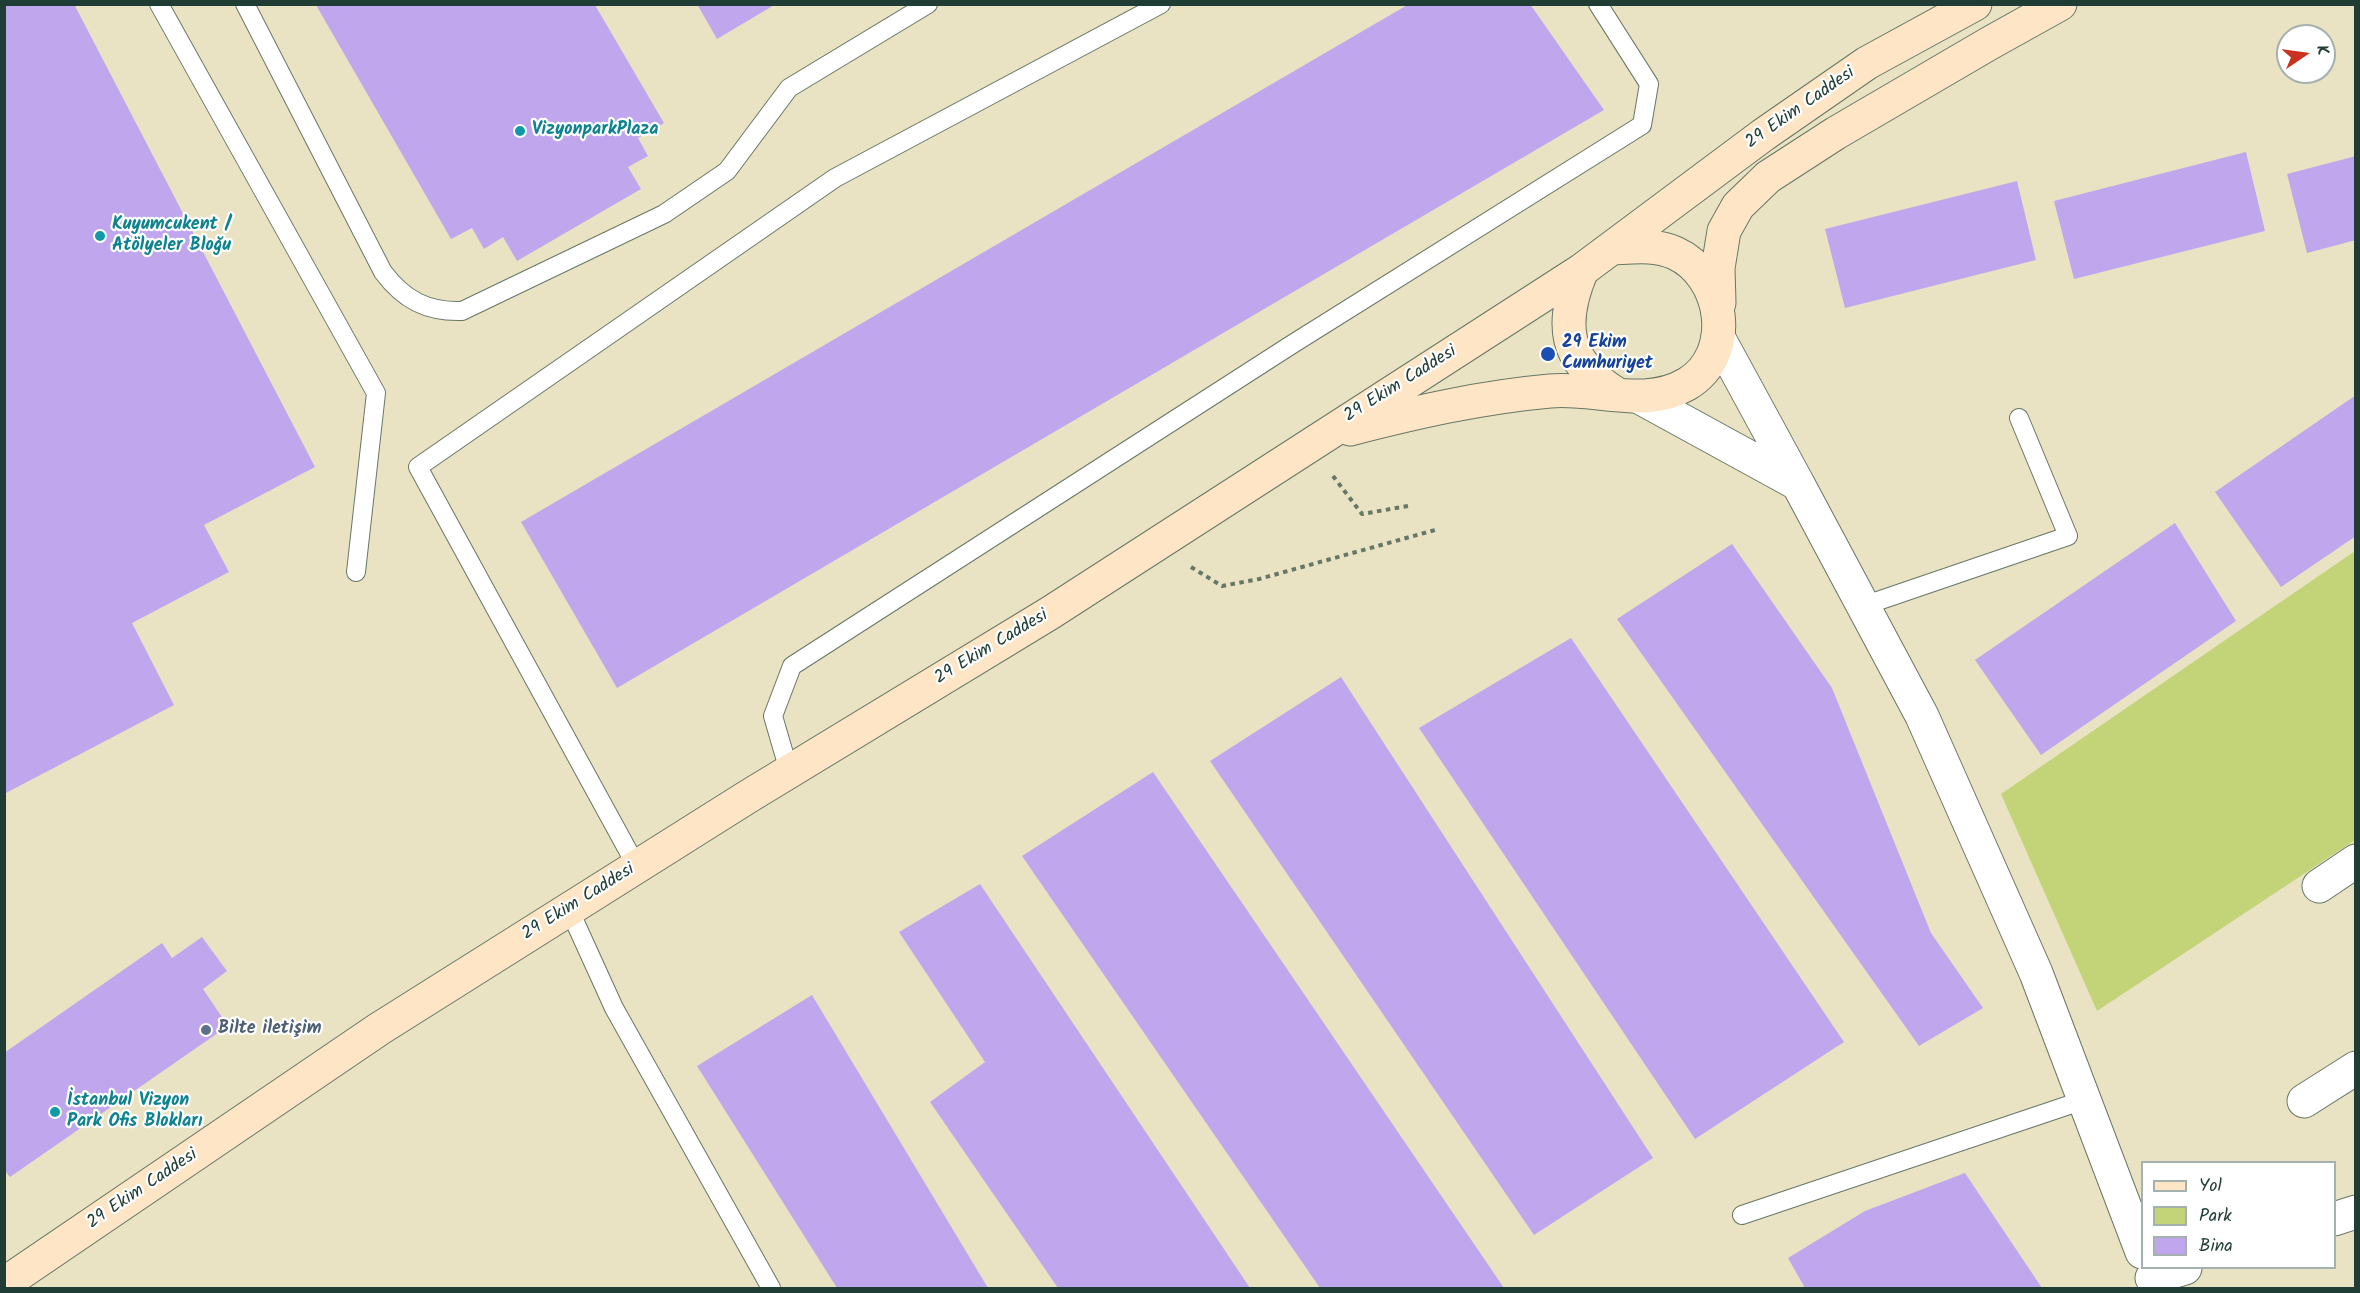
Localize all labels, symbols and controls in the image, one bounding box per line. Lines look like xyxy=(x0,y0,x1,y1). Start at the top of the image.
north arrow xyxy=(2276,24,2336,84)
text: K xyxy=(2309,43,2335,58)
street label: 29 Ekim Caddesi xyxy=(1742,63,1860,155)
place label: VizyonparkPlaza xyxy=(532,120,658,142)
marker: VizyonparkPlaza xyxy=(513,124,527,138)
place label: Kuyumcukent / Atölyeler Bloğu xyxy=(112,215,231,258)
marker: Kuyumcukent / Atölyeler Bloğu xyxy=(93,229,107,243)
place label: 29 Ekim Cumhuriyet xyxy=(1562,333,1653,376)
street label: 29 Ekim Caddesi xyxy=(1341,342,1461,428)
marker: 29 Ekim Cumhuriyet xyxy=(1539,345,1557,363)
street label: 29 Ekim Caddesi xyxy=(931,606,1053,690)
street label: 29 Ekim Caddesi xyxy=(519,860,639,946)
place label: Bilte iletişim xyxy=(218,1019,321,1041)
marker: Bilte iletişim xyxy=(199,1023,213,1037)
place label: İstanbul Vizyon Park Ofis Blokları xyxy=(67,1091,202,1134)
marker: İstanbul Vizyon Park Ofis Blokları xyxy=(48,1105,62,1119)
street label: 29 Ekim Caddesi xyxy=(84,1145,202,1235)
legend xyxy=(2141,1161,2336,1269)
text: Yol xyxy=(2199,1172,2222,1201)
text: Park xyxy=(2199,1202,2232,1231)
text: Bina xyxy=(2199,1232,2233,1261)

